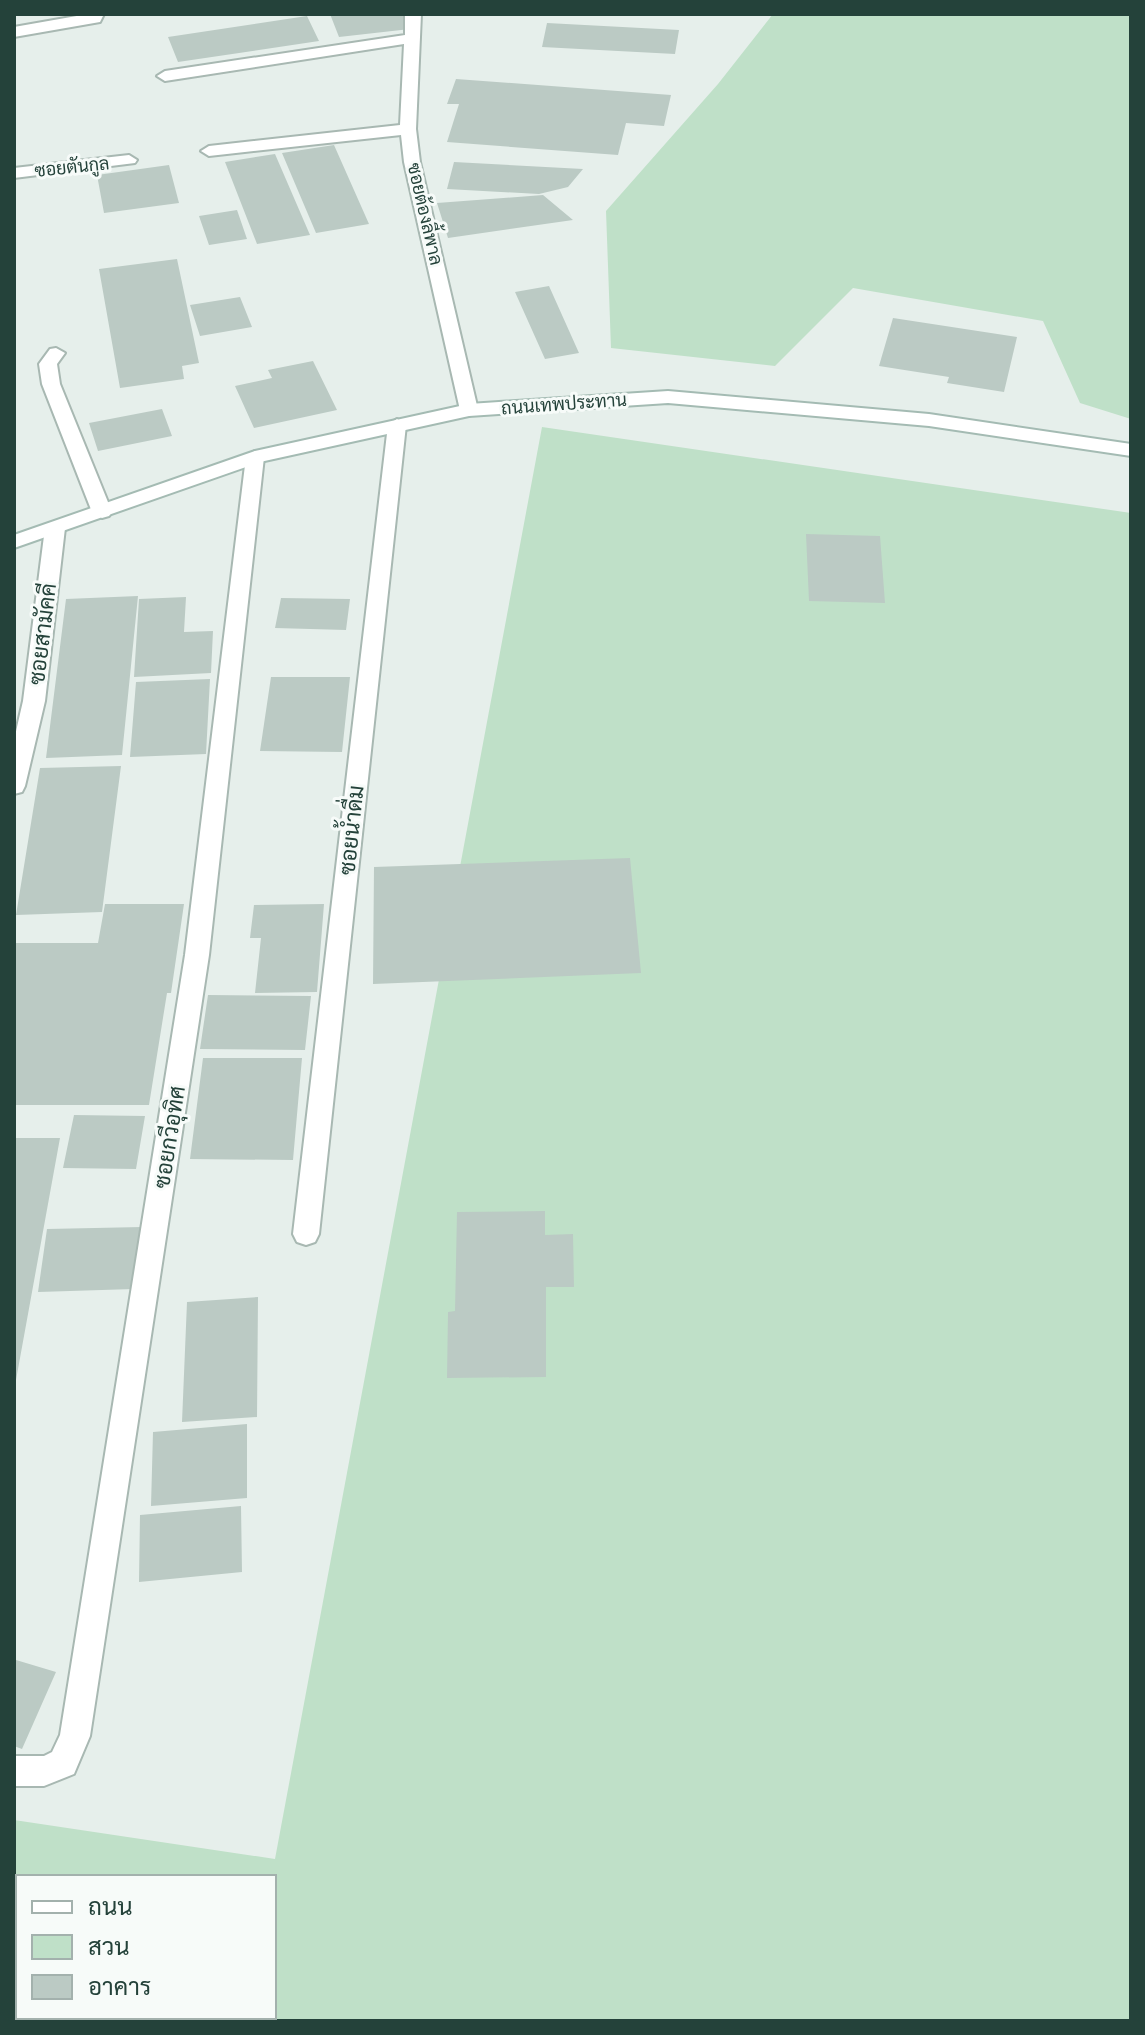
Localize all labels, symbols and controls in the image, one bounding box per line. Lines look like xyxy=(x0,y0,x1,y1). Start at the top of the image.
street label: ซอยตันกูล xyxy=(33,151,111,184)
street label: ซอยต้องลี้พาล xyxy=(404,160,452,267)
street label: ถนนเทพประทาน xyxy=(500,388,627,418)
street label: ซอยสามัคคี xyxy=(22,581,61,686)
street label: ซอยน้ำดื่ม xyxy=(327,783,369,876)
street label: ซอยกวีอุทิศ xyxy=(147,1084,193,1191)
legend xyxy=(16,1875,276,2019)
text: ถนน xyxy=(88,1891,133,1920)
text: สวน xyxy=(88,1931,130,1960)
text: อาคาร xyxy=(88,1971,151,2000)

